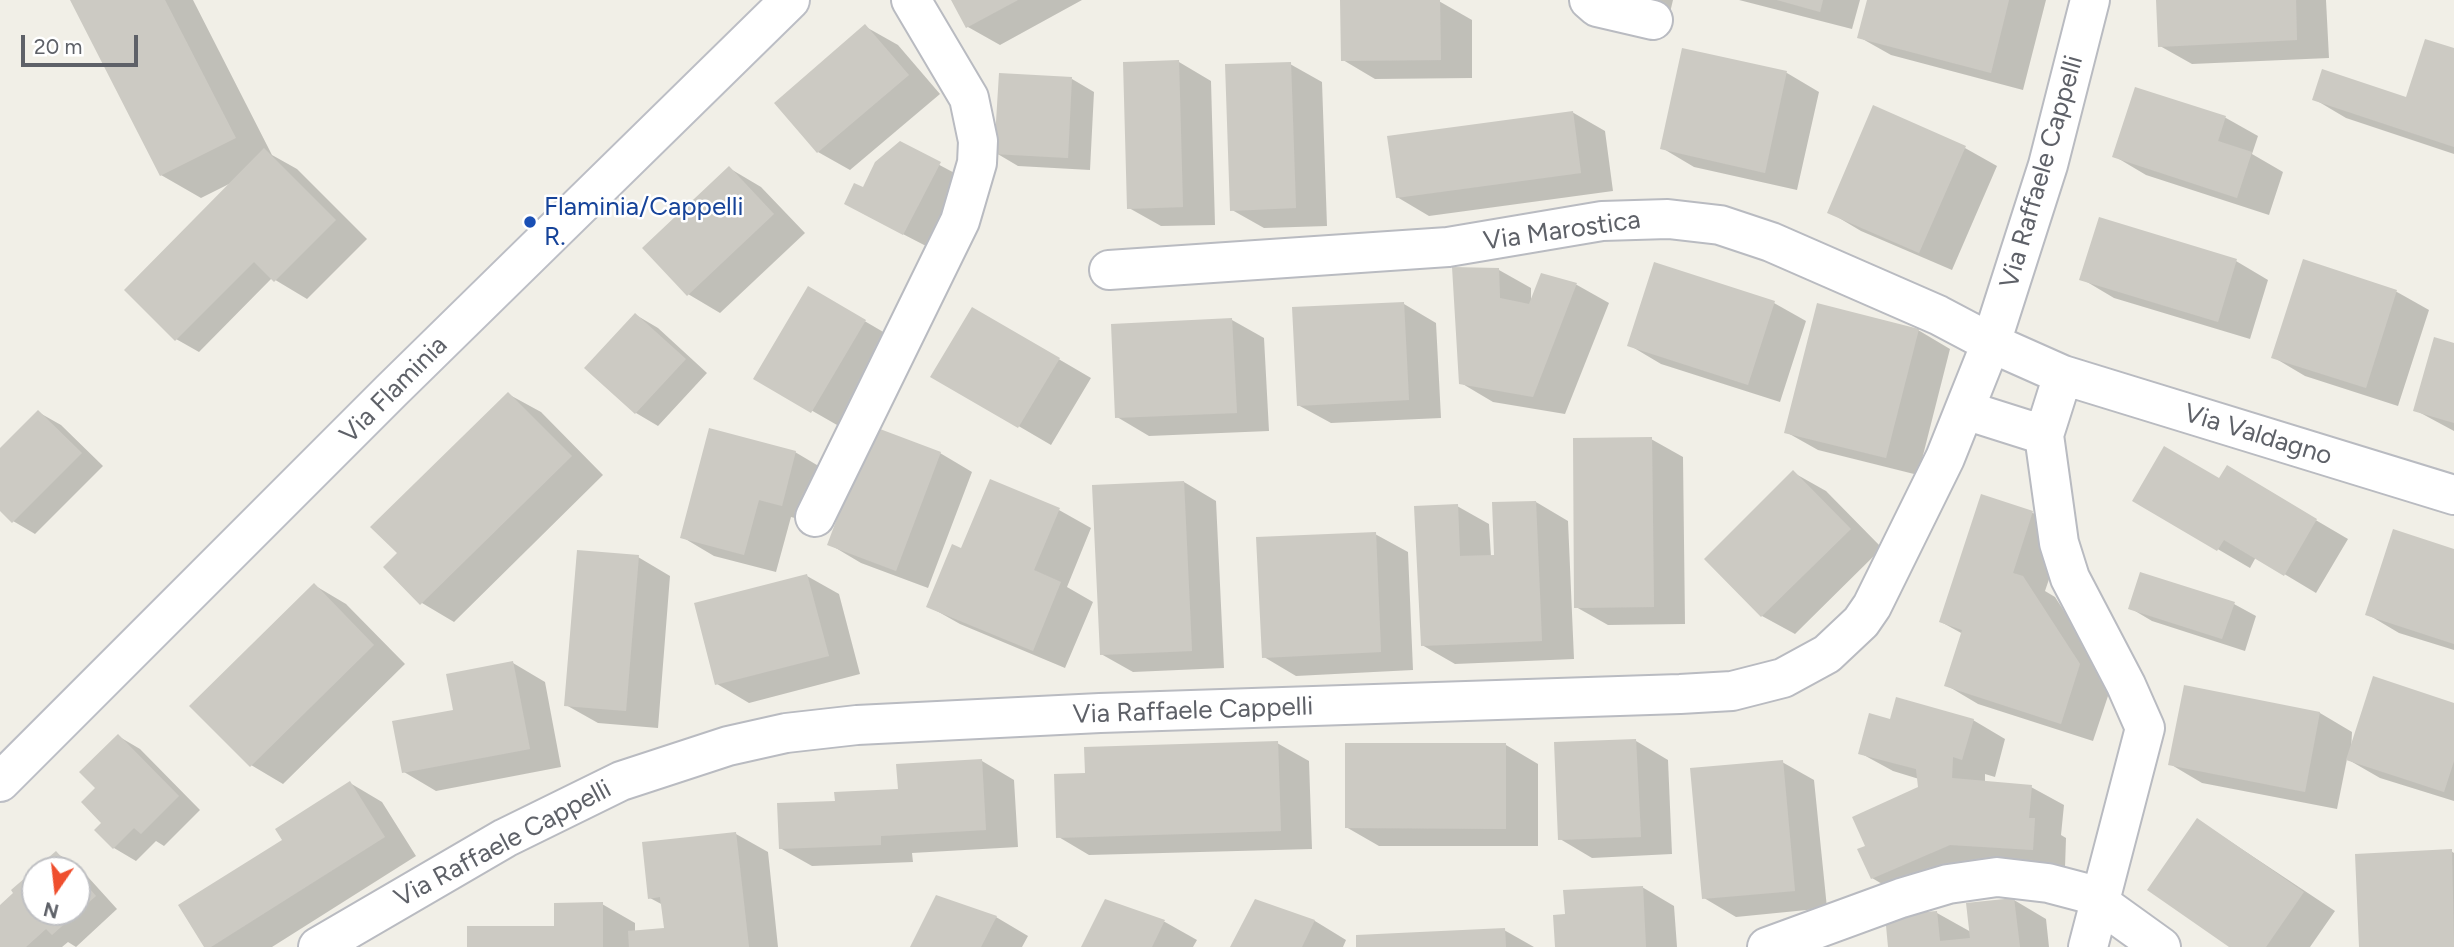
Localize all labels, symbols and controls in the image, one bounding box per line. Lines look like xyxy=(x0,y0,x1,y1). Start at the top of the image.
scale bar xyxy=(24,21,142,65)
text: 20 m xyxy=(34,34,82,59)
street label: Via Raffaele Cappelli xyxy=(1994,52,2090,292)
place label: Flaminia/Cappelli R. xyxy=(544,191,744,252)
street label: Via Marostica xyxy=(1482,205,1642,257)
marker: Flaminia/Cappelli R. xyxy=(522,214,538,230)
street label: Via Flaminia xyxy=(334,330,454,450)
street label: Via Valdagno xyxy=(2180,398,2336,472)
street label: Via Raffaele Cappelli xyxy=(1072,691,1314,731)
street label: Via Raffaele Cappelli xyxy=(389,774,617,914)
north arrow xyxy=(21,856,91,926)
text: N xyxy=(41,897,61,923)

